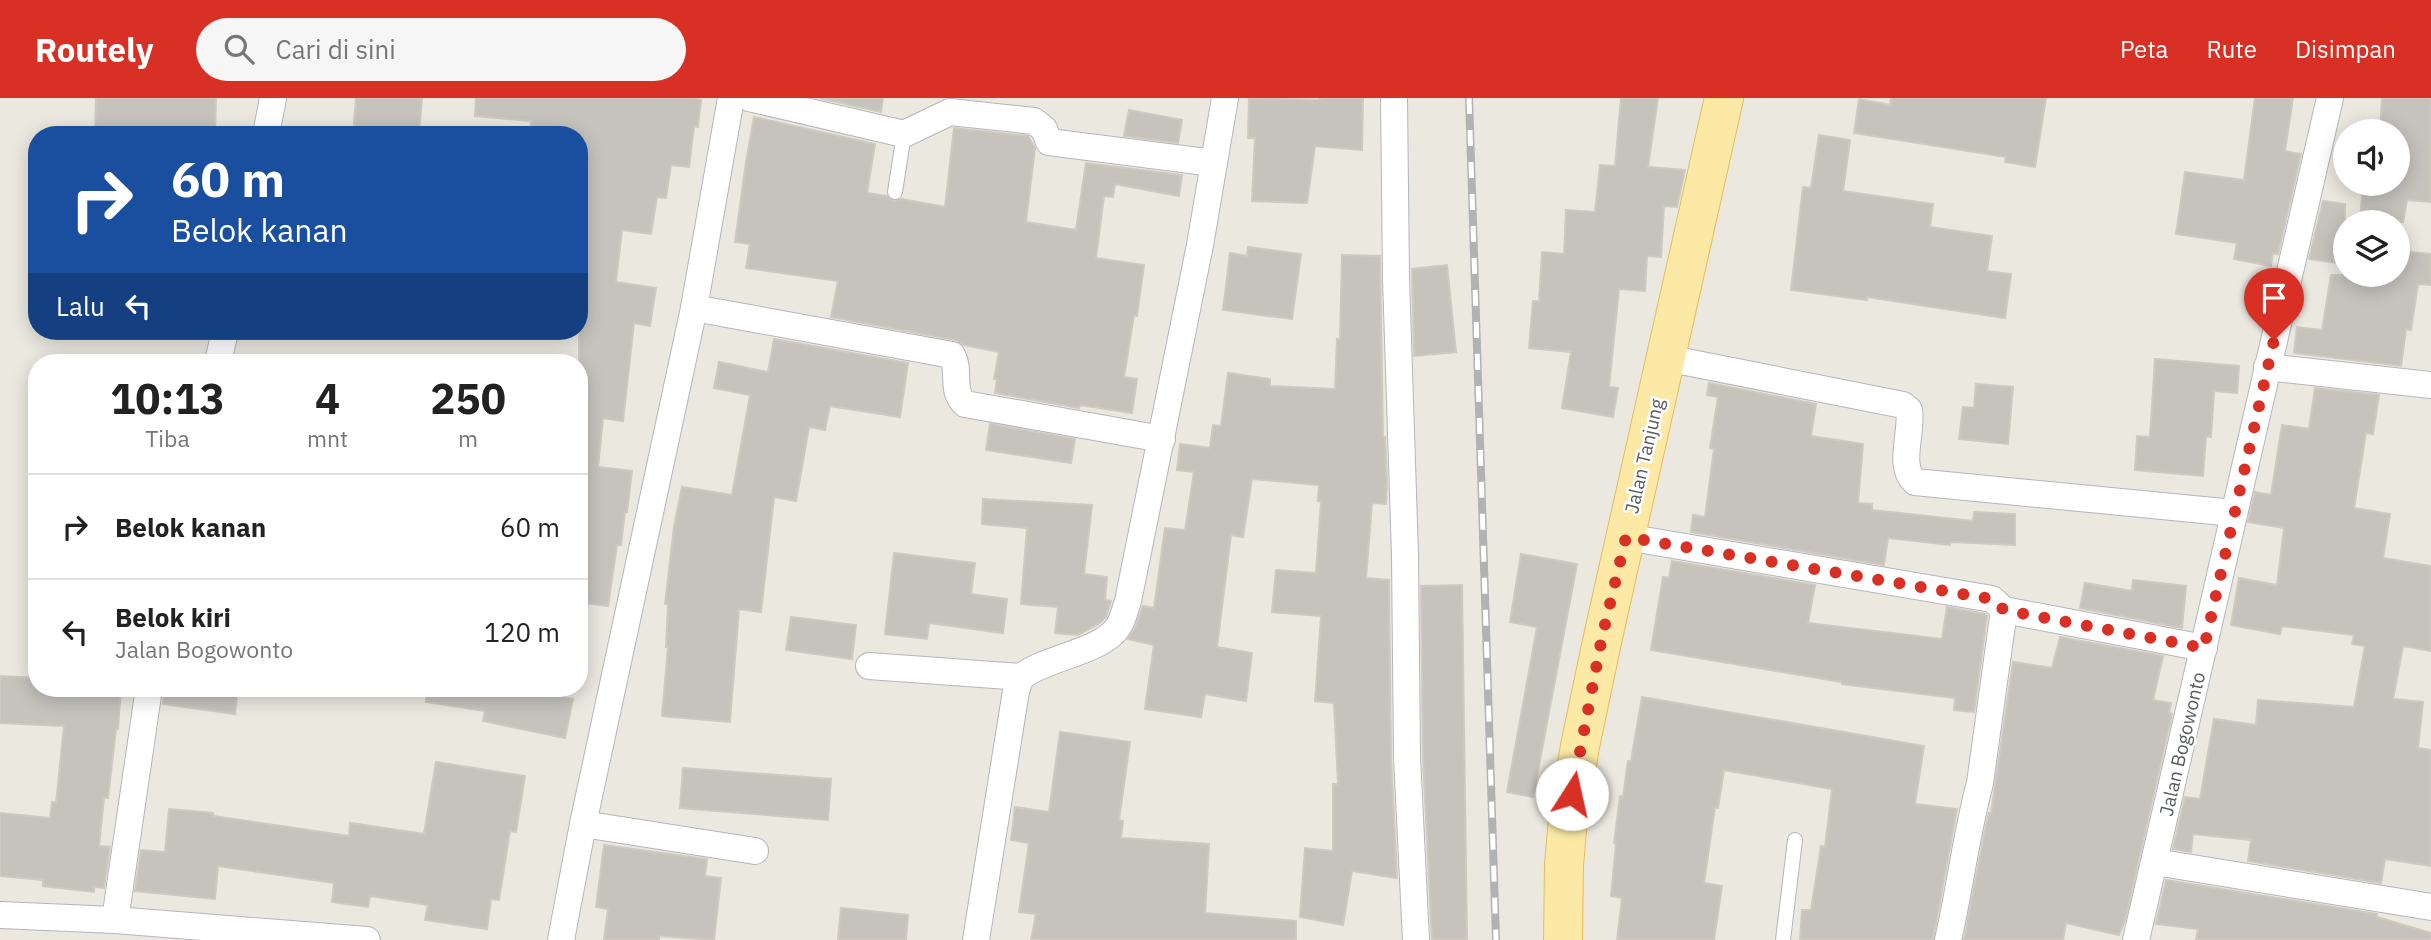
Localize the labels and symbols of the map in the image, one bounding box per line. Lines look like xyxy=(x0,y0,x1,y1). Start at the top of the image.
pin xyxy=(2244,268,2304,340)
street label: Jalan Tanjung xyxy=(1619,396,1669,516)
street label: Jalan Bogowonto xyxy=(2154,670,2210,818)
position arrow xyxy=(1535,757,1609,831)

